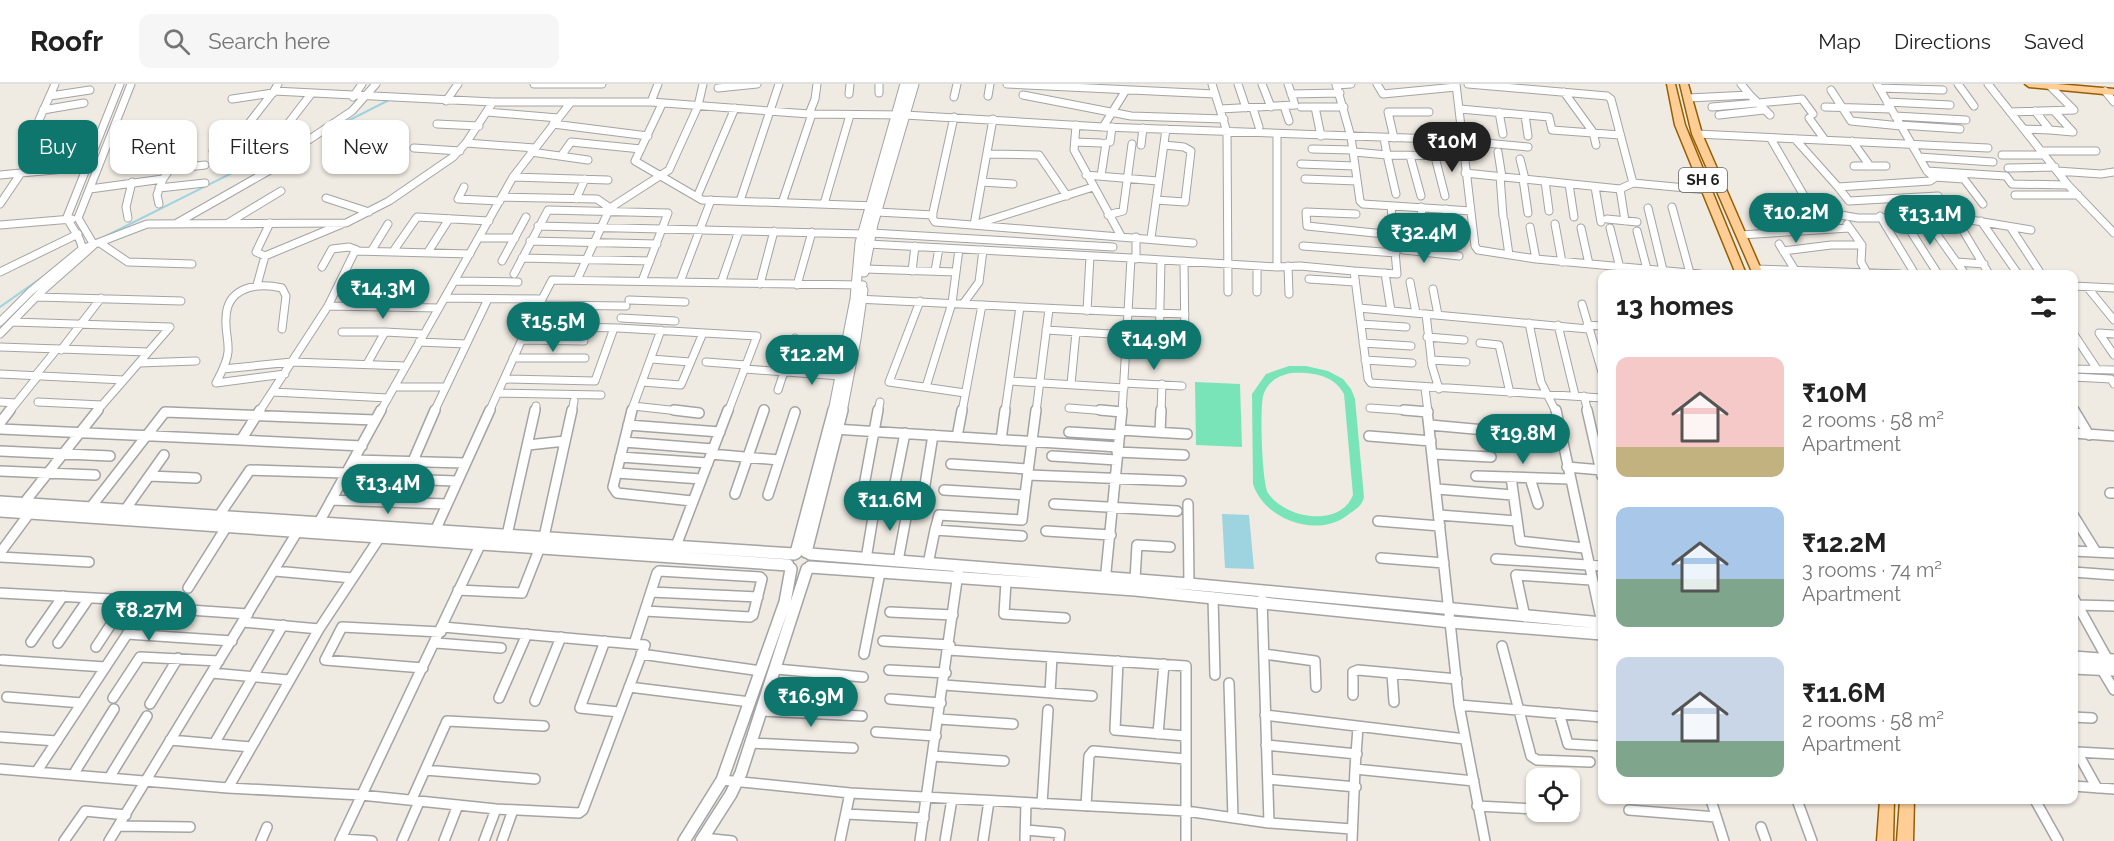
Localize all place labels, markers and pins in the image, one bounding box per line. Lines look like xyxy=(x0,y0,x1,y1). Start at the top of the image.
pin: ₹10M xyxy=(1416,122,1488,173)
pin: ₹10.2M xyxy=(1747,193,1845,244)
pin: ₹13.1M xyxy=(1881,195,1979,246)
pin: ₹32.4M xyxy=(1375,213,1473,264)
pin: ₹14.3M xyxy=(334,269,432,320)
pin: ₹15.5M xyxy=(504,302,602,353)
pin: ₹14.9M xyxy=(1105,320,1203,371)
pin: ₹12.2M xyxy=(763,335,861,386)
pin: ₹19.8M xyxy=(1474,414,1572,465)
pin: ₹13.4M xyxy=(339,464,437,515)
pin: ₹11.6M xyxy=(841,481,939,532)
pin: ₹8.27M xyxy=(100,591,198,642)
pin: ₹16.9M xyxy=(762,677,860,728)

